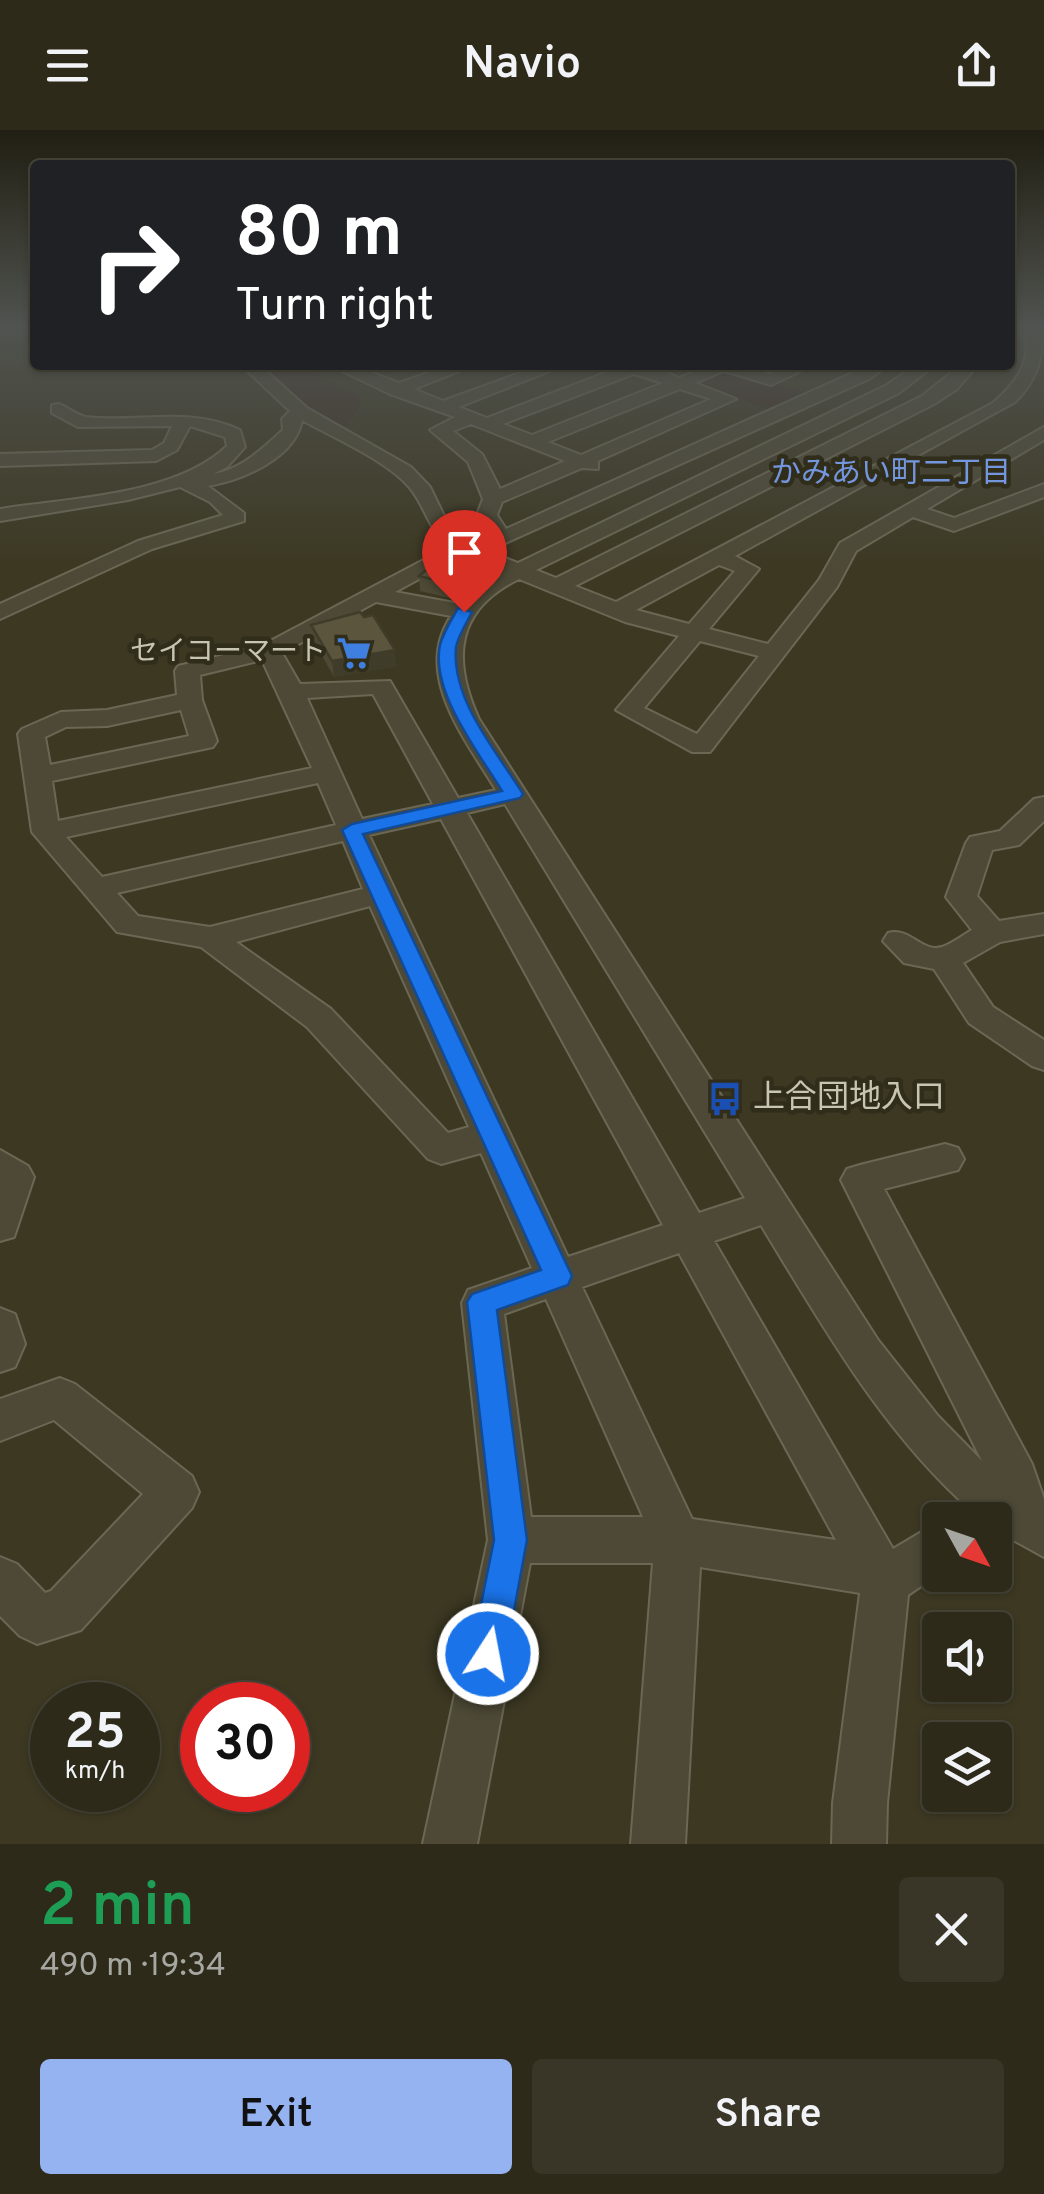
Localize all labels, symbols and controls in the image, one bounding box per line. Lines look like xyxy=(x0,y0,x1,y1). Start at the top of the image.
text: Navio xyxy=(463,37,581,94)
icon: menu xyxy=(40,38,95,93)
icon: share xyxy=(949,38,1004,93)
text: 80 m xyxy=(235,192,403,281)
icon: right xyxy=(70,200,200,330)
text: Turn right xyxy=(235,279,434,336)
district label: かみあい町二丁目 xyxy=(771,456,1011,493)
pin xyxy=(422,510,507,613)
icon: arrive xyxy=(437,525,492,580)
supermarket icon: セイコーマート xyxy=(335,634,373,672)
place label: セイコーマート xyxy=(130,635,326,671)
place label: 上合団地入口 xyxy=(753,1079,945,1119)
bus stop icon: 上合団地入口 xyxy=(706,1080,744,1118)
north arrow xyxy=(922,1502,1012,1592)
map controls xyxy=(922,1502,1012,1812)
position arrow xyxy=(436,1602,540,1706)
button: sound xyxy=(922,1612,1012,1702)
speed limit sign: 30 xyxy=(180,1682,310,1812)
text: 25 xyxy=(64,1703,126,1766)
button: layers xyxy=(922,1722,1012,1812)
text: km/h xyxy=(65,1756,125,1788)
text: 2 min xyxy=(40,1871,195,1947)
button: close xyxy=(899,1877,1004,1982)
text: 490 m · 19:34 xyxy=(40,1947,226,1987)
button: Exit xyxy=(40,2059,512,2174)
button: Share xyxy=(532,2059,1004,2174)

